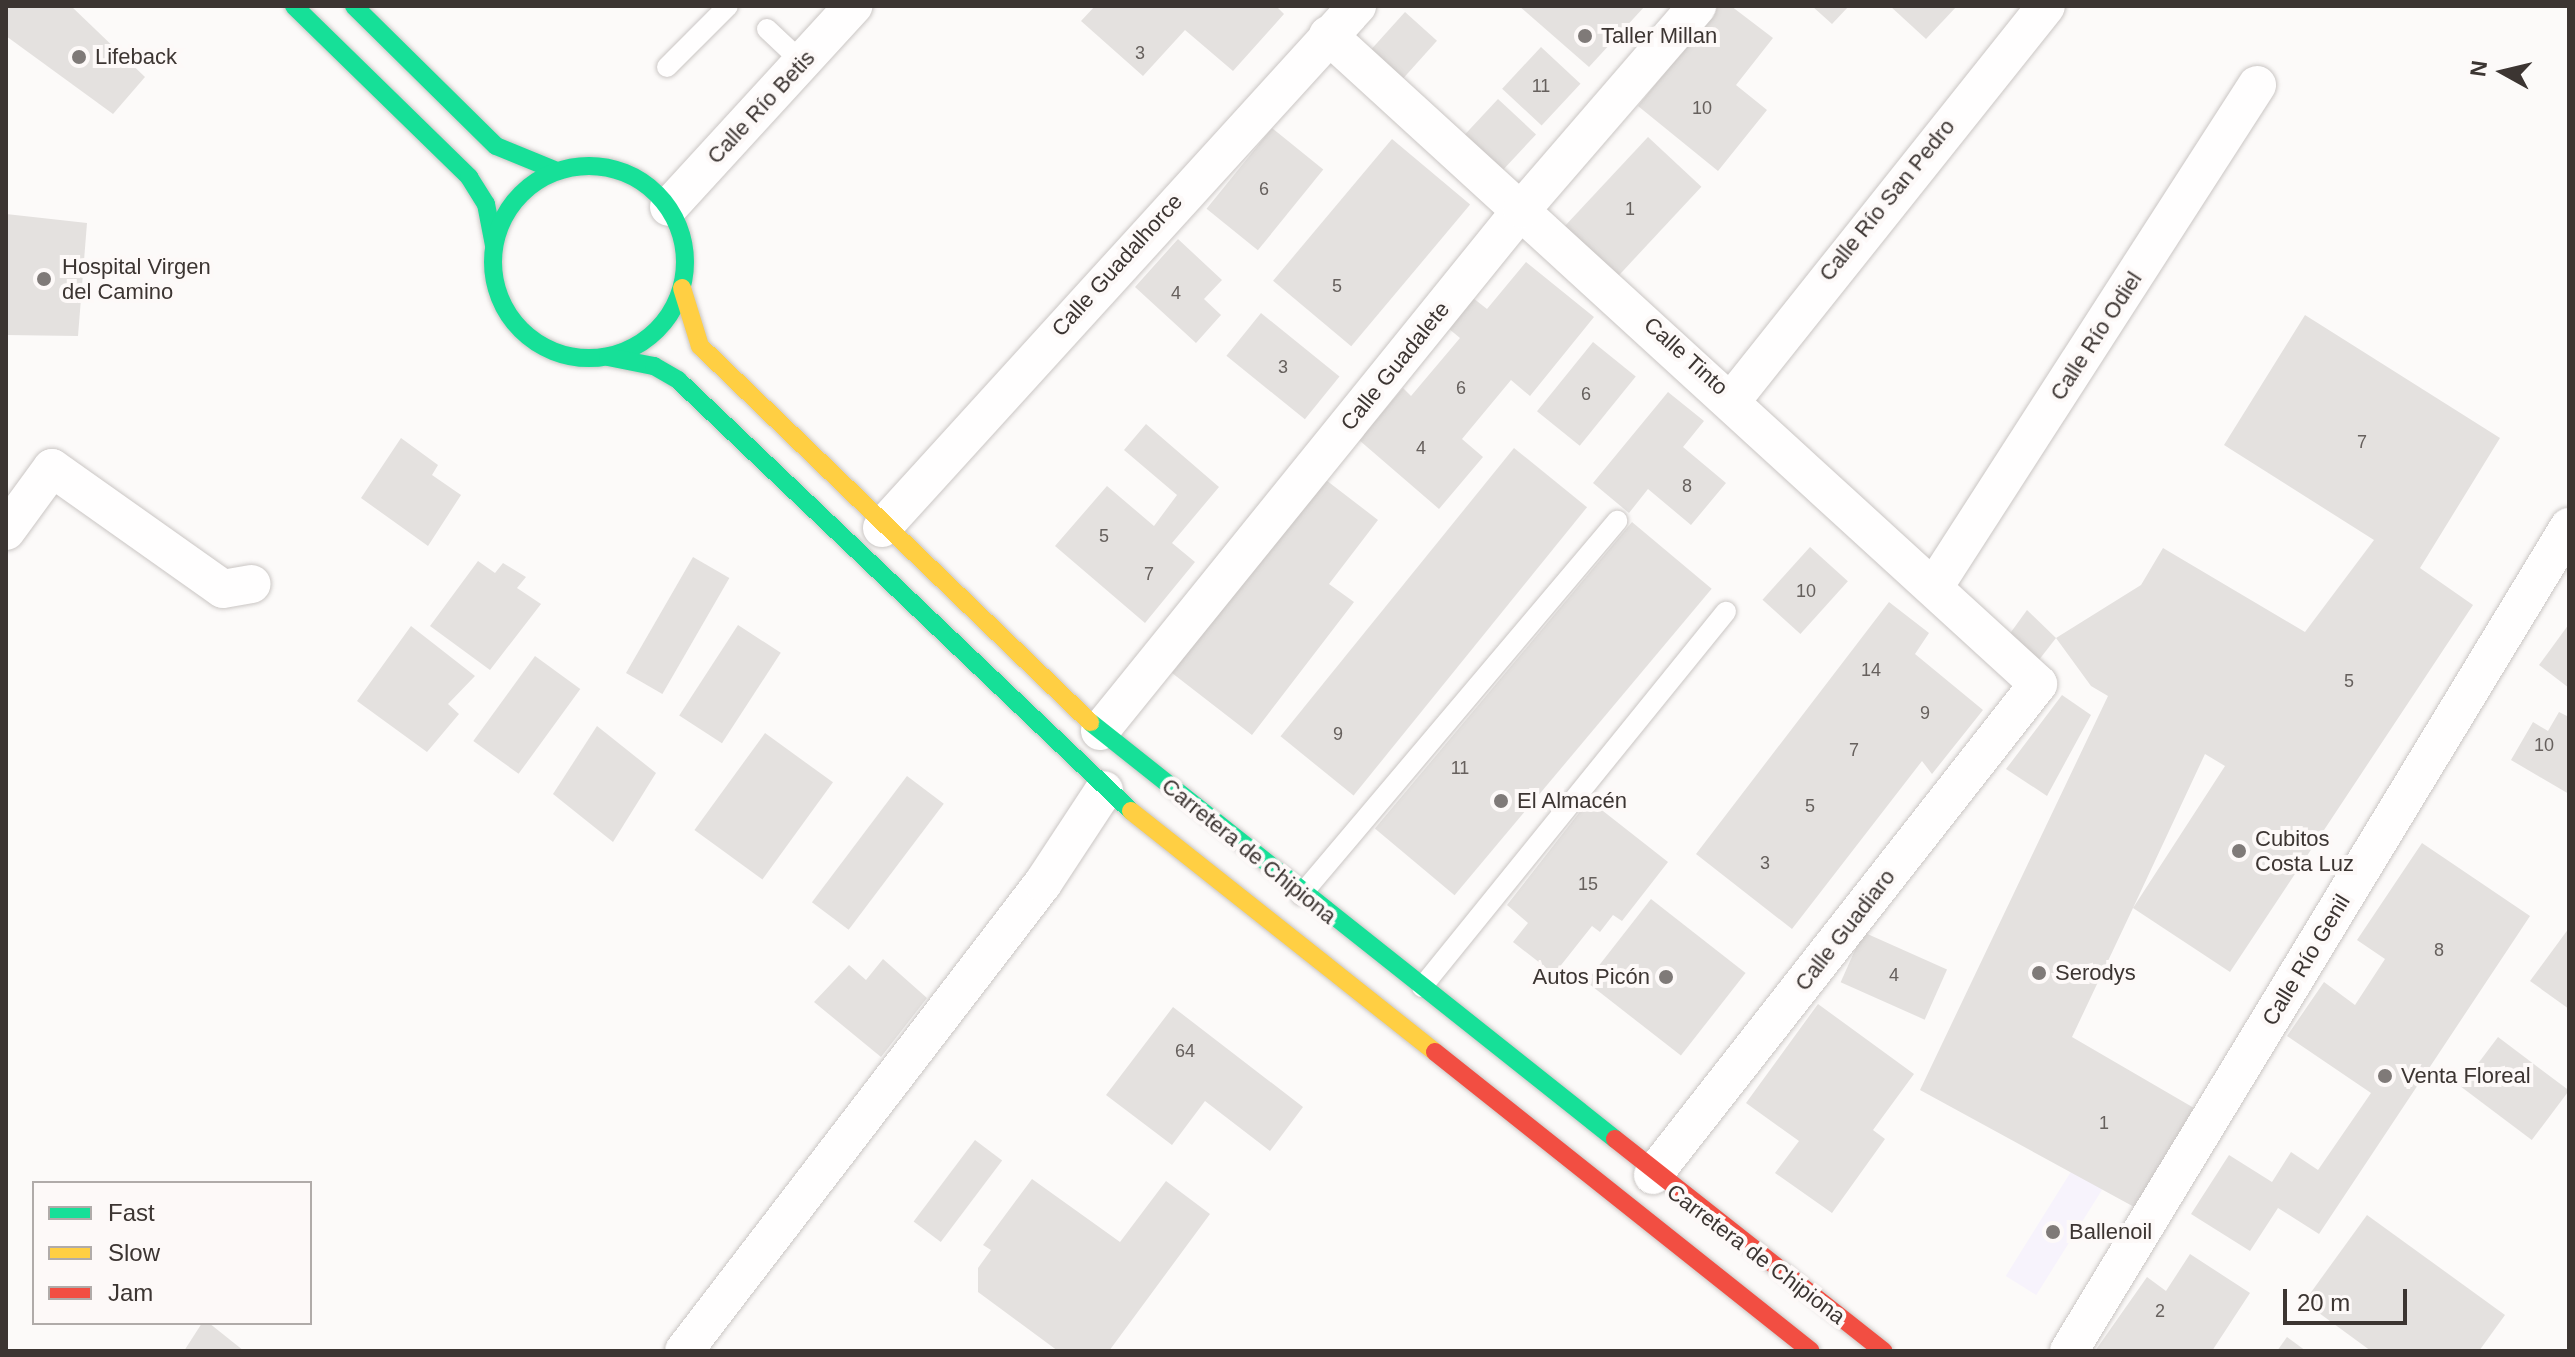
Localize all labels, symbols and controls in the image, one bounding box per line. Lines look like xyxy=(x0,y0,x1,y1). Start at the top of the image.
place label: Taller Millan xyxy=(1601,23,1717,49)
marker: Taller Millan xyxy=(1576,27,1594,45)
north arrow xyxy=(2463,32,2543,112)
house number: 3 xyxy=(1135,42,1145,64)
place label: Lifeback xyxy=(95,44,177,70)
street label: Calle Río Betis xyxy=(702,45,820,169)
marker: Lifeback xyxy=(70,48,88,66)
text: N xyxy=(2465,59,2492,78)
house number: 11 xyxy=(1532,75,1550,97)
house number: 10 xyxy=(1692,97,1712,119)
street label: Calle Río San Pedro xyxy=(1814,114,1960,286)
house number: 6 xyxy=(1259,178,1269,200)
street label: Calle Guadalhorce xyxy=(1046,188,1188,342)
house number: 1 xyxy=(1625,198,1635,220)
place label: Hospital Virgen del Camino xyxy=(62,253,211,304)
street label: Calle Río Odiel xyxy=(2045,267,2147,405)
marker: Hospital Virgen del Camino xyxy=(33,268,55,290)
house number: 5 xyxy=(1332,275,1342,297)
house number: 4 xyxy=(1171,282,1181,304)
street label: Calle Guadalete xyxy=(1335,296,1455,436)
street label: Calle Tinto xyxy=(1638,311,1734,401)
house number: 3 xyxy=(1278,356,1288,378)
house number: 6 xyxy=(1456,377,1466,399)
house number: 6 xyxy=(1581,383,1591,405)
house number: 7 xyxy=(2357,431,2367,453)
house number: 4 xyxy=(1416,437,1426,459)
house number: 8 xyxy=(1682,475,1692,497)
house number: 5 xyxy=(1099,525,1109,547)
house number: 7 xyxy=(1144,563,1154,585)
house number: 10 xyxy=(1796,580,1816,602)
house number: 14 xyxy=(1861,659,1881,681)
house number: 5 xyxy=(2344,670,2354,692)
house number: 9 xyxy=(1920,702,1930,724)
house number: 9 xyxy=(1333,723,1343,745)
house number: 10 xyxy=(2534,734,2554,756)
house number: 7 xyxy=(1849,739,1859,761)
house number: 11 xyxy=(1451,757,1469,779)
street label: Carretera de Chipiona xyxy=(1157,773,1341,929)
place label: El Almacén xyxy=(1517,788,1628,814)
marker: El Almacén xyxy=(1492,792,1510,810)
house number: 5 xyxy=(1805,795,1815,817)
place label: Cubitos Costa Luz xyxy=(2255,825,2354,876)
marker: Cubitos Costa Luz xyxy=(2230,842,2248,860)
house number: 3 xyxy=(1760,852,1770,874)
street label: Calle Guadiaro xyxy=(1789,864,1901,996)
house number: 15 xyxy=(1578,873,1598,895)
street label: Calle Río Genil xyxy=(2257,890,2355,1030)
house number: 8 xyxy=(2434,939,2444,961)
place label: Serodys xyxy=(2055,960,2136,986)
place label: Autos Picón xyxy=(1533,964,1650,990)
house number: 4 xyxy=(1889,964,1899,986)
marker: Serodys xyxy=(2030,964,2048,982)
marker: Autos Picón xyxy=(1657,968,1675,986)
house number: 64 xyxy=(1175,1040,1195,1062)
place label: Venta Floreal xyxy=(2401,1063,2531,1089)
marker: Venta Floreal xyxy=(2376,1067,2394,1085)
house number: 1 xyxy=(2099,1112,2109,1134)
street label: Carretera de Chipiona xyxy=(1662,1178,1850,1330)
legend xyxy=(32,1181,312,1325)
text: Fast xyxy=(108,1199,155,1226)
place label: Ballenoil xyxy=(2069,1219,2152,1245)
marker: Ballenoil xyxy=(2044,1223,2062,1241)
text: Slow xyxy=(108,1239,160,1266)
scale bar xyxy=(2287,1273,2411,1323)
text: Jam xyxy=(108,1279,153,1306)
text: 20 m xyxy=(2297,1289,2350,1316)
house number: 2 xyxy=(2155,1300,2165,1322)

